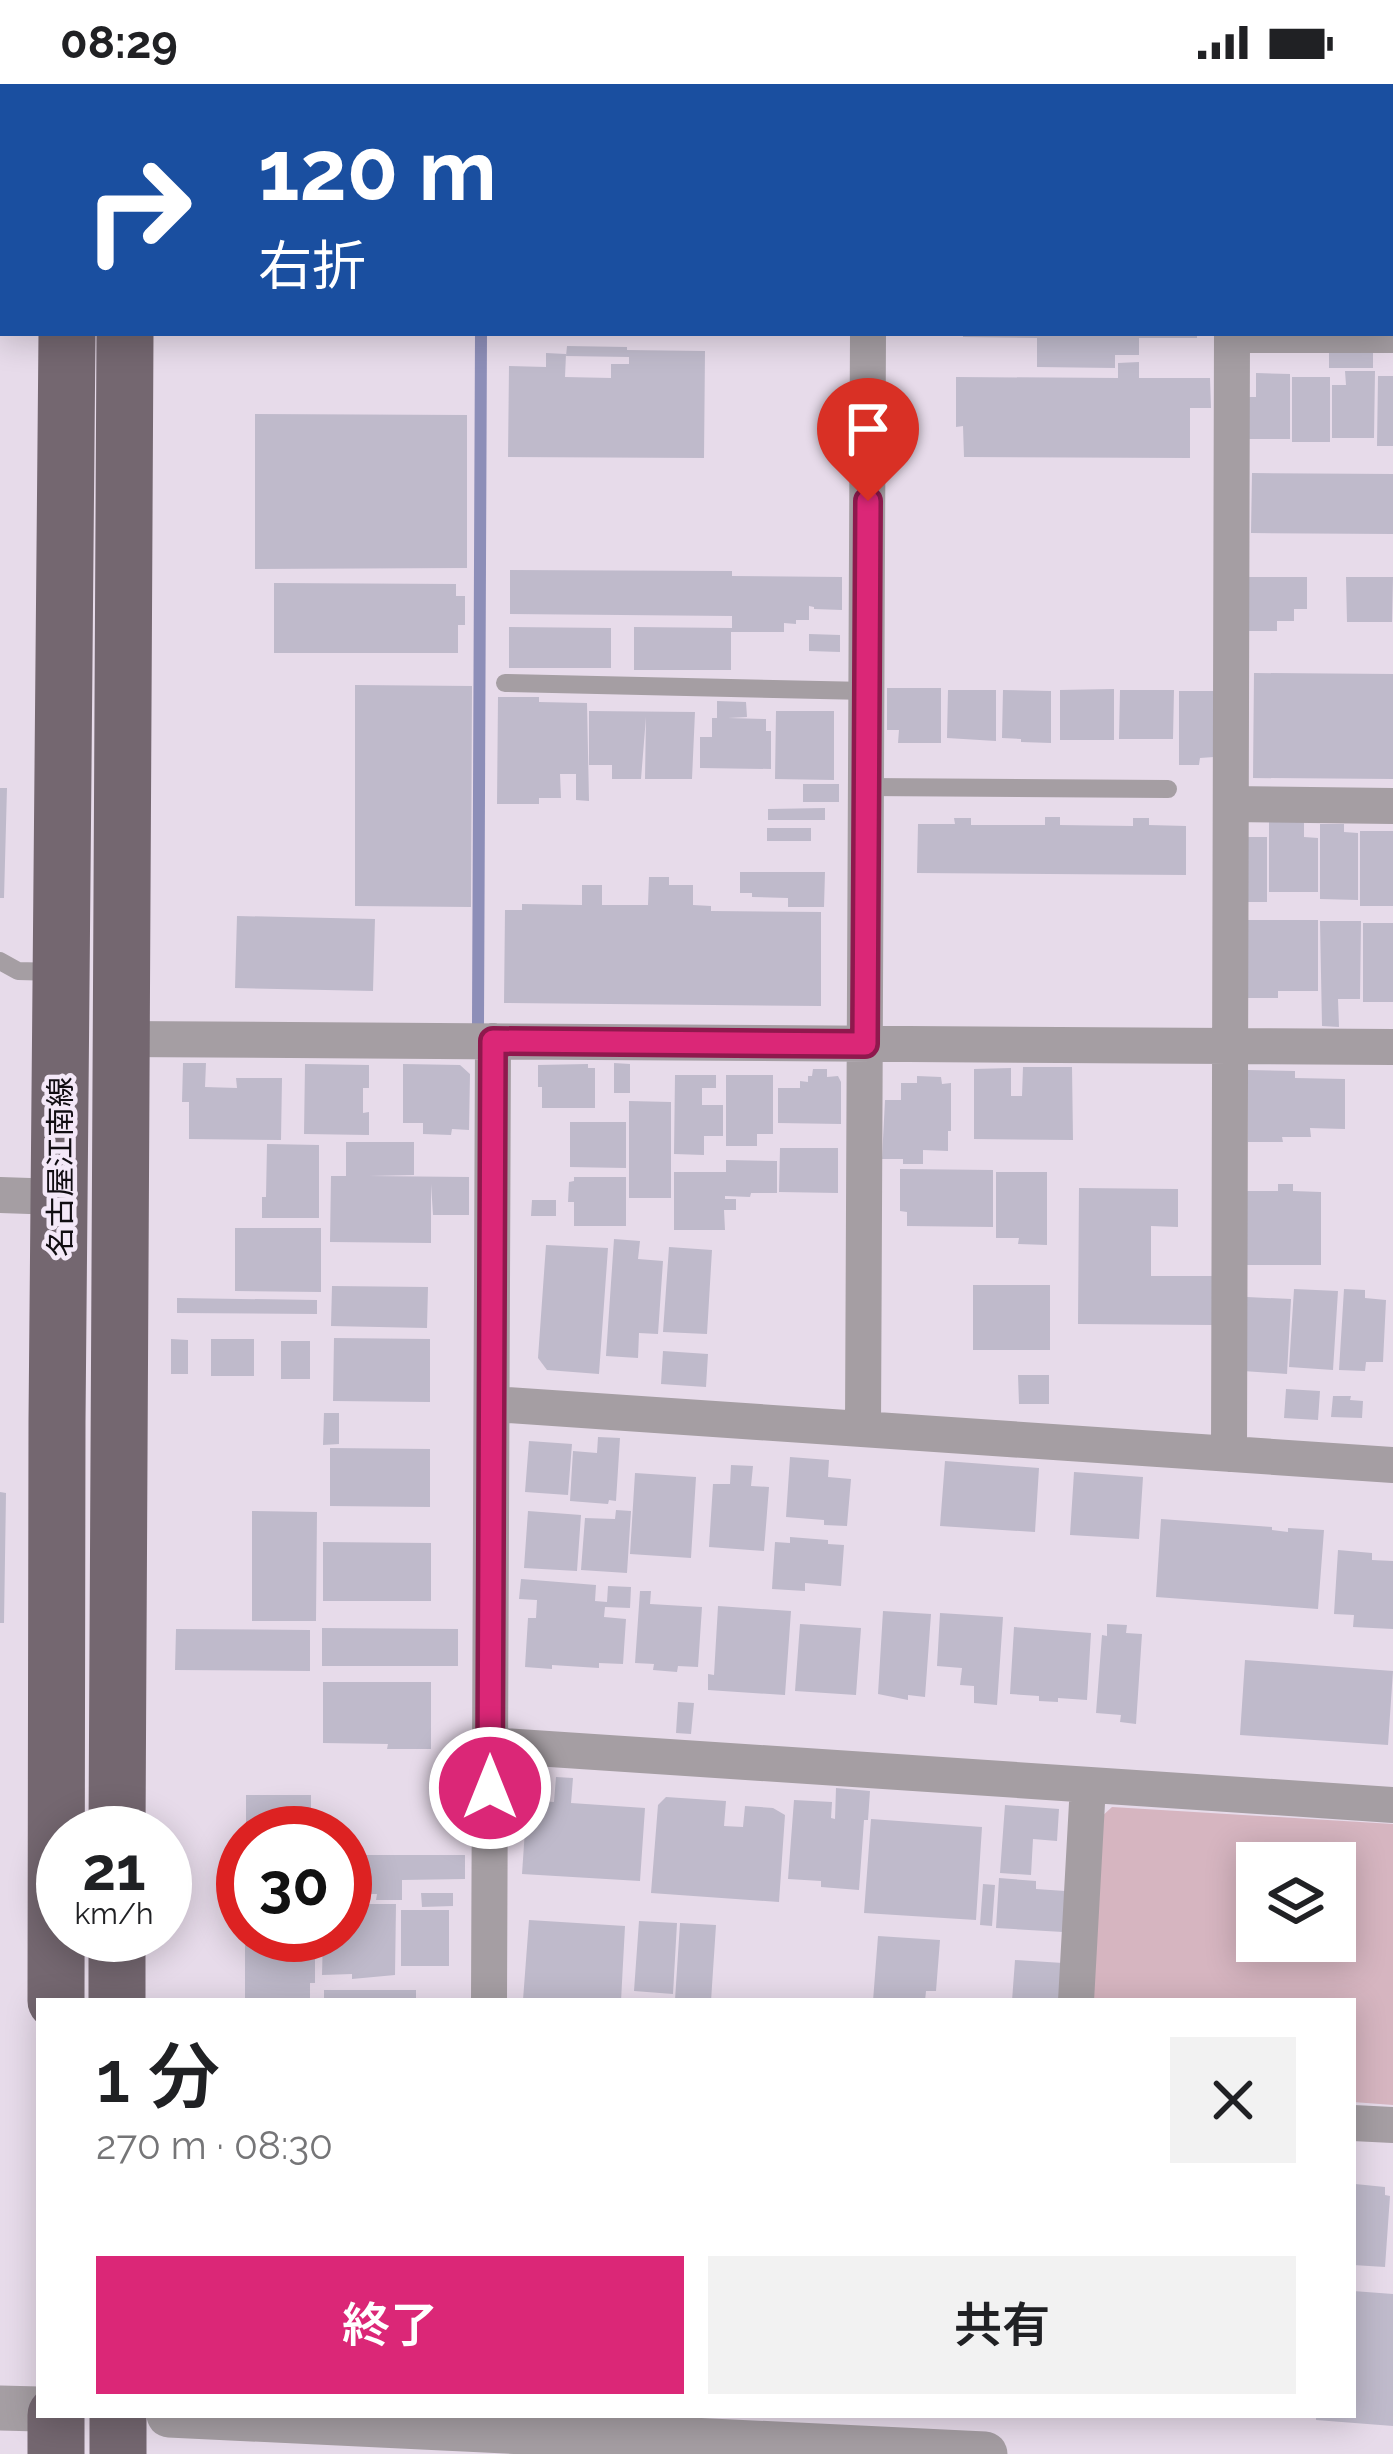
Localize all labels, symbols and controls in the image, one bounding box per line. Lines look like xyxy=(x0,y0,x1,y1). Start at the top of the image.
text: 08:29 xyxy=(60,16,178,69)
text: 120 m xyxy=(258,121,497,220)
icon: right xyxy=(60,132,216,288)
text: 右折 xyxy=(258,234,366,298)
pin xyxy=(817,378,919,501)
icon: arrive xyxy=(835,396,901,462)
street label: 名古屋江南線 xyxy=(43,1077,78,1257)
position arrow xyxy=(427,1725,553,1851)
speed limit sign: 30 xyxy=(216,1806,372,1962)
text: 21 xyxy=(82,1834,146,1904)
map controls xyxy=(1236,1842,1356,1962)
button: layers xyxy=(1236,1842,1356,1962)
text: km/h xyxy=(74,1896,154,1931)
text: 1 分 xyxy=(96,2034,220,2119)
button: close xyxy=(1170,2037,1296,2163)
text: 270 m · 08:30 xyxy=(96,2122,333,2168)
button: 終了 xyxy=(96,2256,684,2394)
button: 共有 xyxy=(708,2256,1296,2394)

